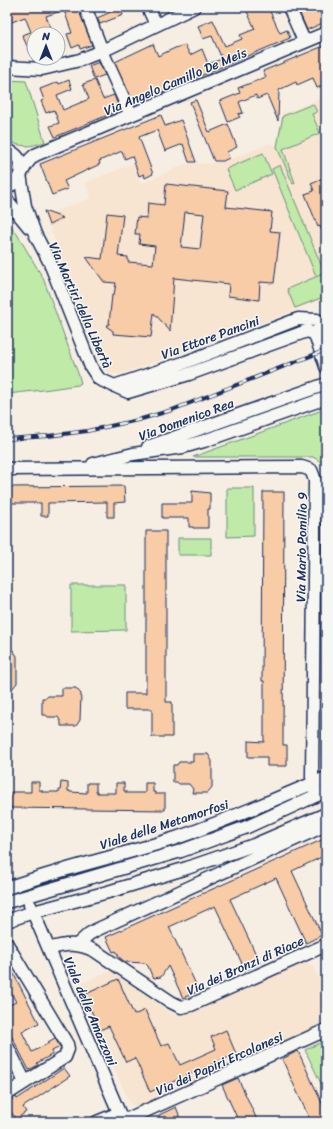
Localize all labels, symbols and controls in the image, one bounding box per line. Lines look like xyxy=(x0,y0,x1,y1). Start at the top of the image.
north arrow xyxy=(26,26,66,66)
text: N xyxy=(41,27,50,46)
street label: Via Angelo Camillo De Meis xyxy=(100,40,251,122)
street label: Via Martiri della Libertà xyxy=(42,238,119,373)
street label: Via Ettore Pancini xyxy=(158,309,263,366)
street label: Via Domenico Rea xyxy=(135,391,238,447)
street label: Via Mario Pomilio 9 xyxy=(289,492,314,602)
street label: Viale delle Metamorfosi xyxy=(97,793,232,856)
street label: Via dei Bronzi di Riace xyxy=(183,929,308,1002)
street label: Viale delle Amazzoni xyxy=(57,953,124,1070)
street label: Via dei Papiri Ercolanesi xyxy=(152,1025,287,1102)

